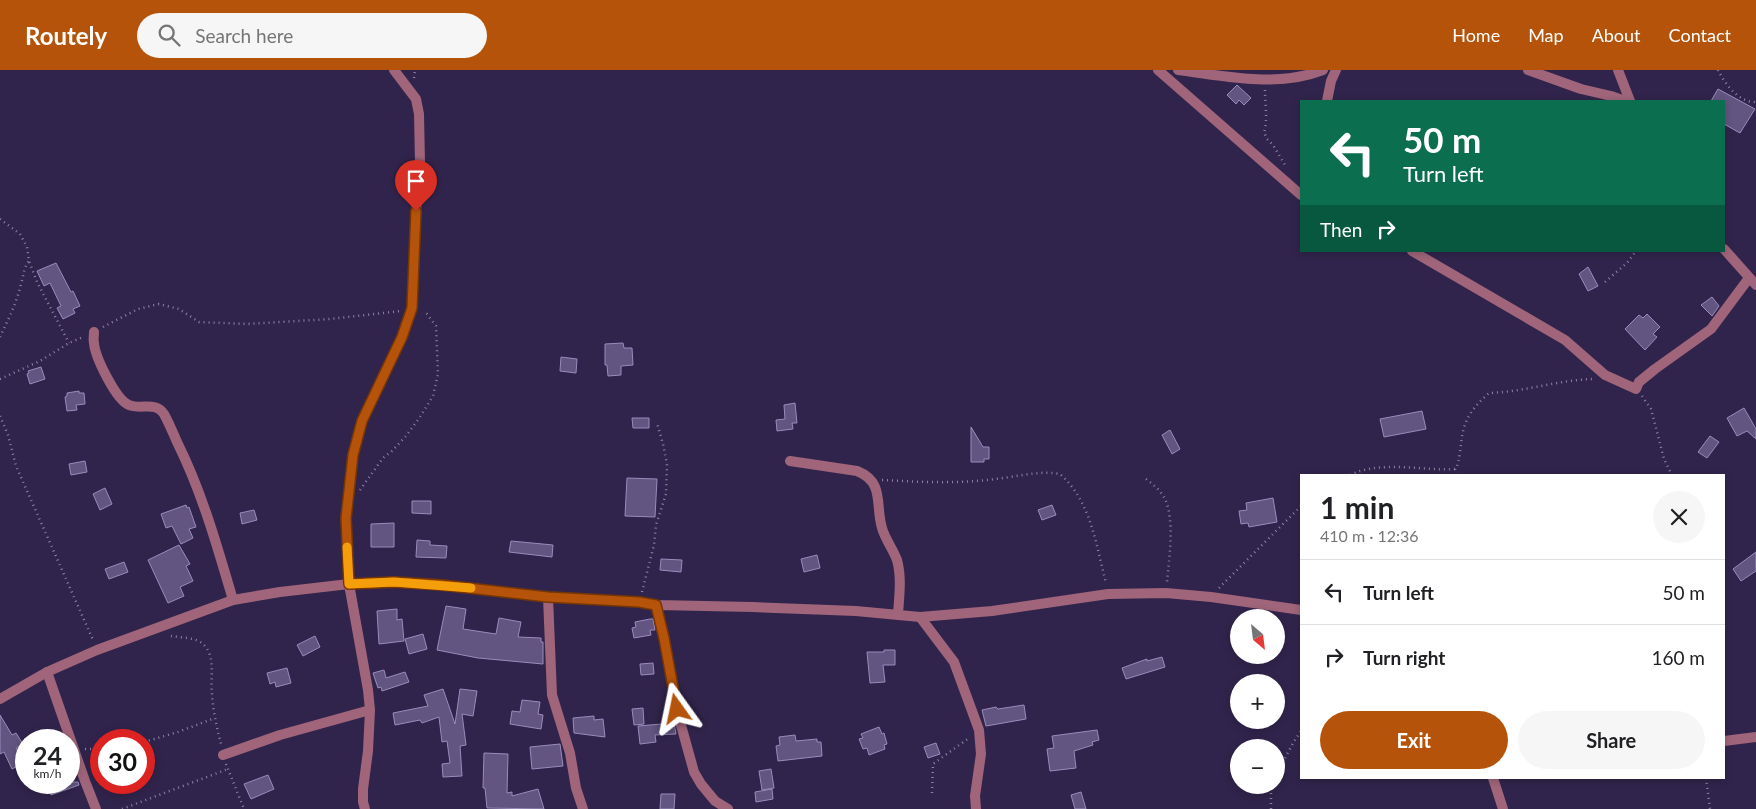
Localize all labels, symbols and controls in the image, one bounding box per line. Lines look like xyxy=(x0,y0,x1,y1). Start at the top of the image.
search box xyxy=(137,13,487,58)
text: Routely xyxy=(25,21,107,50)
icon: search xyxy=(155,21,183,49)
text: Search here xyxy=(195,24,293,47)
text: Home xyxy=(1452,24,1500,46)
text: Map xyxy=(1528,24,1564,46)
text: About xyxy=(1592,24,1641,46)
text: Contact xyxy=(1669,24,1731,46)
text: 50 m xyxy=(1403,118,1481,160)
icon: left xyxy=(1320,120,1385,185)
pin xyxy=(395,160,437,211)
text: Turn left xyxy=(1403,160,1484,187)
icon: arrive xyxy=(402,167,430,195)
icon: right xyxy=(1372,215,1400,243)
text: Then xyxy=(1320,218,1362,241)
text: 1 min xyxy=(1320,489,1394,525)
button: close xyxy=(1653,491,1705,543)
text: 410 m · 12:36 xyxy=(1320,526,1419,545)
icon: left xyxy=(1320,578,1348,606)
text: Turn left xyxy=(1363,581,1434,604)
text: 50 m xyxy=(1662,581,1705,604)
north arrow xyxy=(1230,609,1285,664)
map controls xyxy=(1230,609,1285,794)
icon: right xyxy=(1320,643,1348,671)
text: Turn right xyxy=(1363,646,1445,669)
text: 160 m xyxy=(1651,646,1705,669)
button: + xyxy=(1230,674,1285,729)
position arrow xyxy=(650,682,702,734)
button: Exit xyxy=(1320,711,1508,769)
button: Share xyxy=(1518,711,1705,769)
speed limit sign: 30 xyxy=(90,729,155,794)
button: − xyxy=(1230,739,1285,794)
text: 24 xyxy=(33,740,62,770)
text: km/h xyxy=(33,766,62,781)

